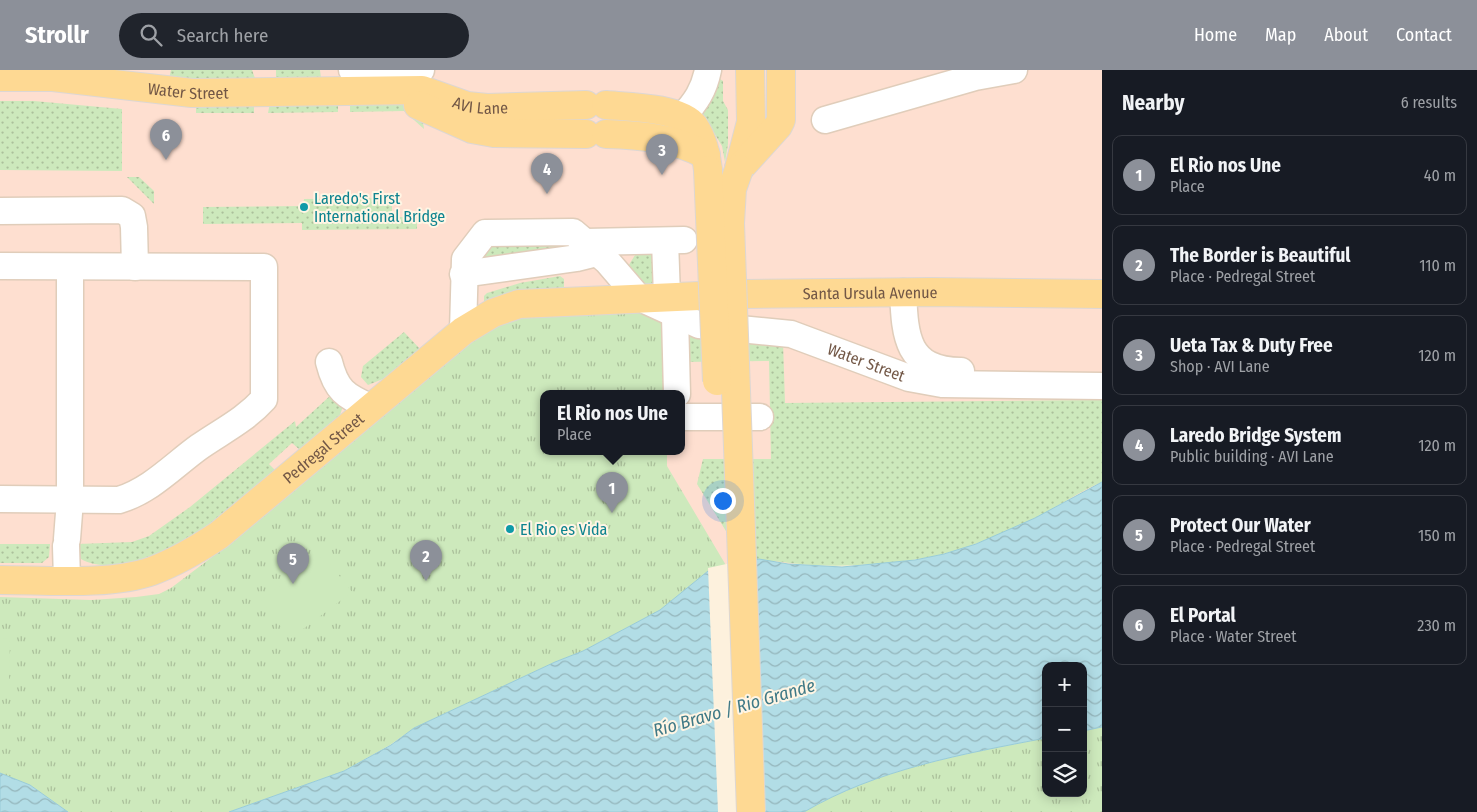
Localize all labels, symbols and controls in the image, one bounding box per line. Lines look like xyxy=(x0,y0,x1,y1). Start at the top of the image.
search box xyxy=(119,13,469,58)
text: Strollr xyxy=(25,21,89,49)
icon: search xyxy=(137,21,165,49)
text: Search here xyxy=(177,24,268,47)
text: Home xyxy=(1194,24,1237,46)
text: Map xyxy=(1265,24,1296,46)
text: About xyxy=(1324,24,1368,46)
text: Contact xyxy=(1396,24,1452,46)
street label: Water Street xyxy=(147,78,229,103)
text: Nearby xyxy=(1122,90,1184,116)
street label: AVI Lane xyxy=(450,92,508,118)
text: 6 results xyxy=(1401,93,1457,112)
pin: 6 xyxy=(150,119,182,160)
pin: 3 xyxy=(646,134,678,175)
pin: 4 xyxy=(531,153,563,194)
text: El Rio nos Une xyxy=(1170,154,1281,177)
text: 1 xyxy=(1136,166,1142,185)
text: 40 m xyxy=(1424,166,1456,185)
text: Place xyxy=(1170,177,1205,196)
place label: Laredo's First International Bridge xyxy=(314,189,445,226)
marker: Laredo's First International Bridge xyxy=(298,201,310,213)
text: The Border is Beautiful xyxy=(1170,244,1350,267)
text: 2 xyxy=(1135,256,1143,275)
text: 110 m xyxy=(1419,256,1456,275)
text: Place · Pedregal Street xyxy=(1170,267,1315,286)
street label: Santa Ursula Avenue xyxy=(803,282,938,303)
text: Ueta Tax & Duty Free xyxy=(1170,334,1333,357)
street label: Water Street xyxy=(825,339,908,385)
text: 3 xyxy=(1135,346,1143,365)
text: 120 m xyxy=(1418,346,1456,365)
text: Shop · AVI Lane xyxy=(1170,357,1270,376)
popup xyxy=(540,390,685,455)
text: El Rio nos Une xyxy=(557,402,668,425)
street label: Pedregal Street xyxy=(279,408,368,487)
text: Laredo Bridge System xyxy=(1170,424,1342,447)
text: Place xyxy=(557,425,592,444)
text: 4 xyxy=(1135,436,1143,455)
text: 120 m xyxy=(1418,436,1456,455)
text: Public building · AVI Lane xyxy=(1170,447,1334,466)
pin: 1 xyxy=(596,472,628,513)
your location xyxy=(710,488,736,514)
text: Protect Our Water xyxy=(1170,514,1311,537)
place label: El Rio es Vida xyxy=(520,520,608,539)
marker: El Rio es Vida xyxy=(504,523,516,535)
text: 5 xyxy=(1135,526,1143,545)
text: 150 m xyxy=(1418,526,1456,545)
text: Place · Pedregal Street xyxy=(1170,537,1315,556)
pin: 2 xyxy=(410,540,442,581)
pin: 5 xyxy=(277,543,309,584)
text: El Portal xyxy=(1170,604,1236,627)
text: 6 xyxy=(1135,616,1143,635)
text: 230 m xyxy=(1417,616,1456,635)
text: Place · Water Street xyxy=(1170,627,1296,646)
map controls xyxy=(1042,662,1087,797)
button: + xyxy=(1042,662,1087,707)
water label: Río Bravo / Rio Grande xyxy=(650,674,818,742)
button: − xyxy=(1042,707,1087,752)
button: layers xyxy=(1042,752,1087,797)

